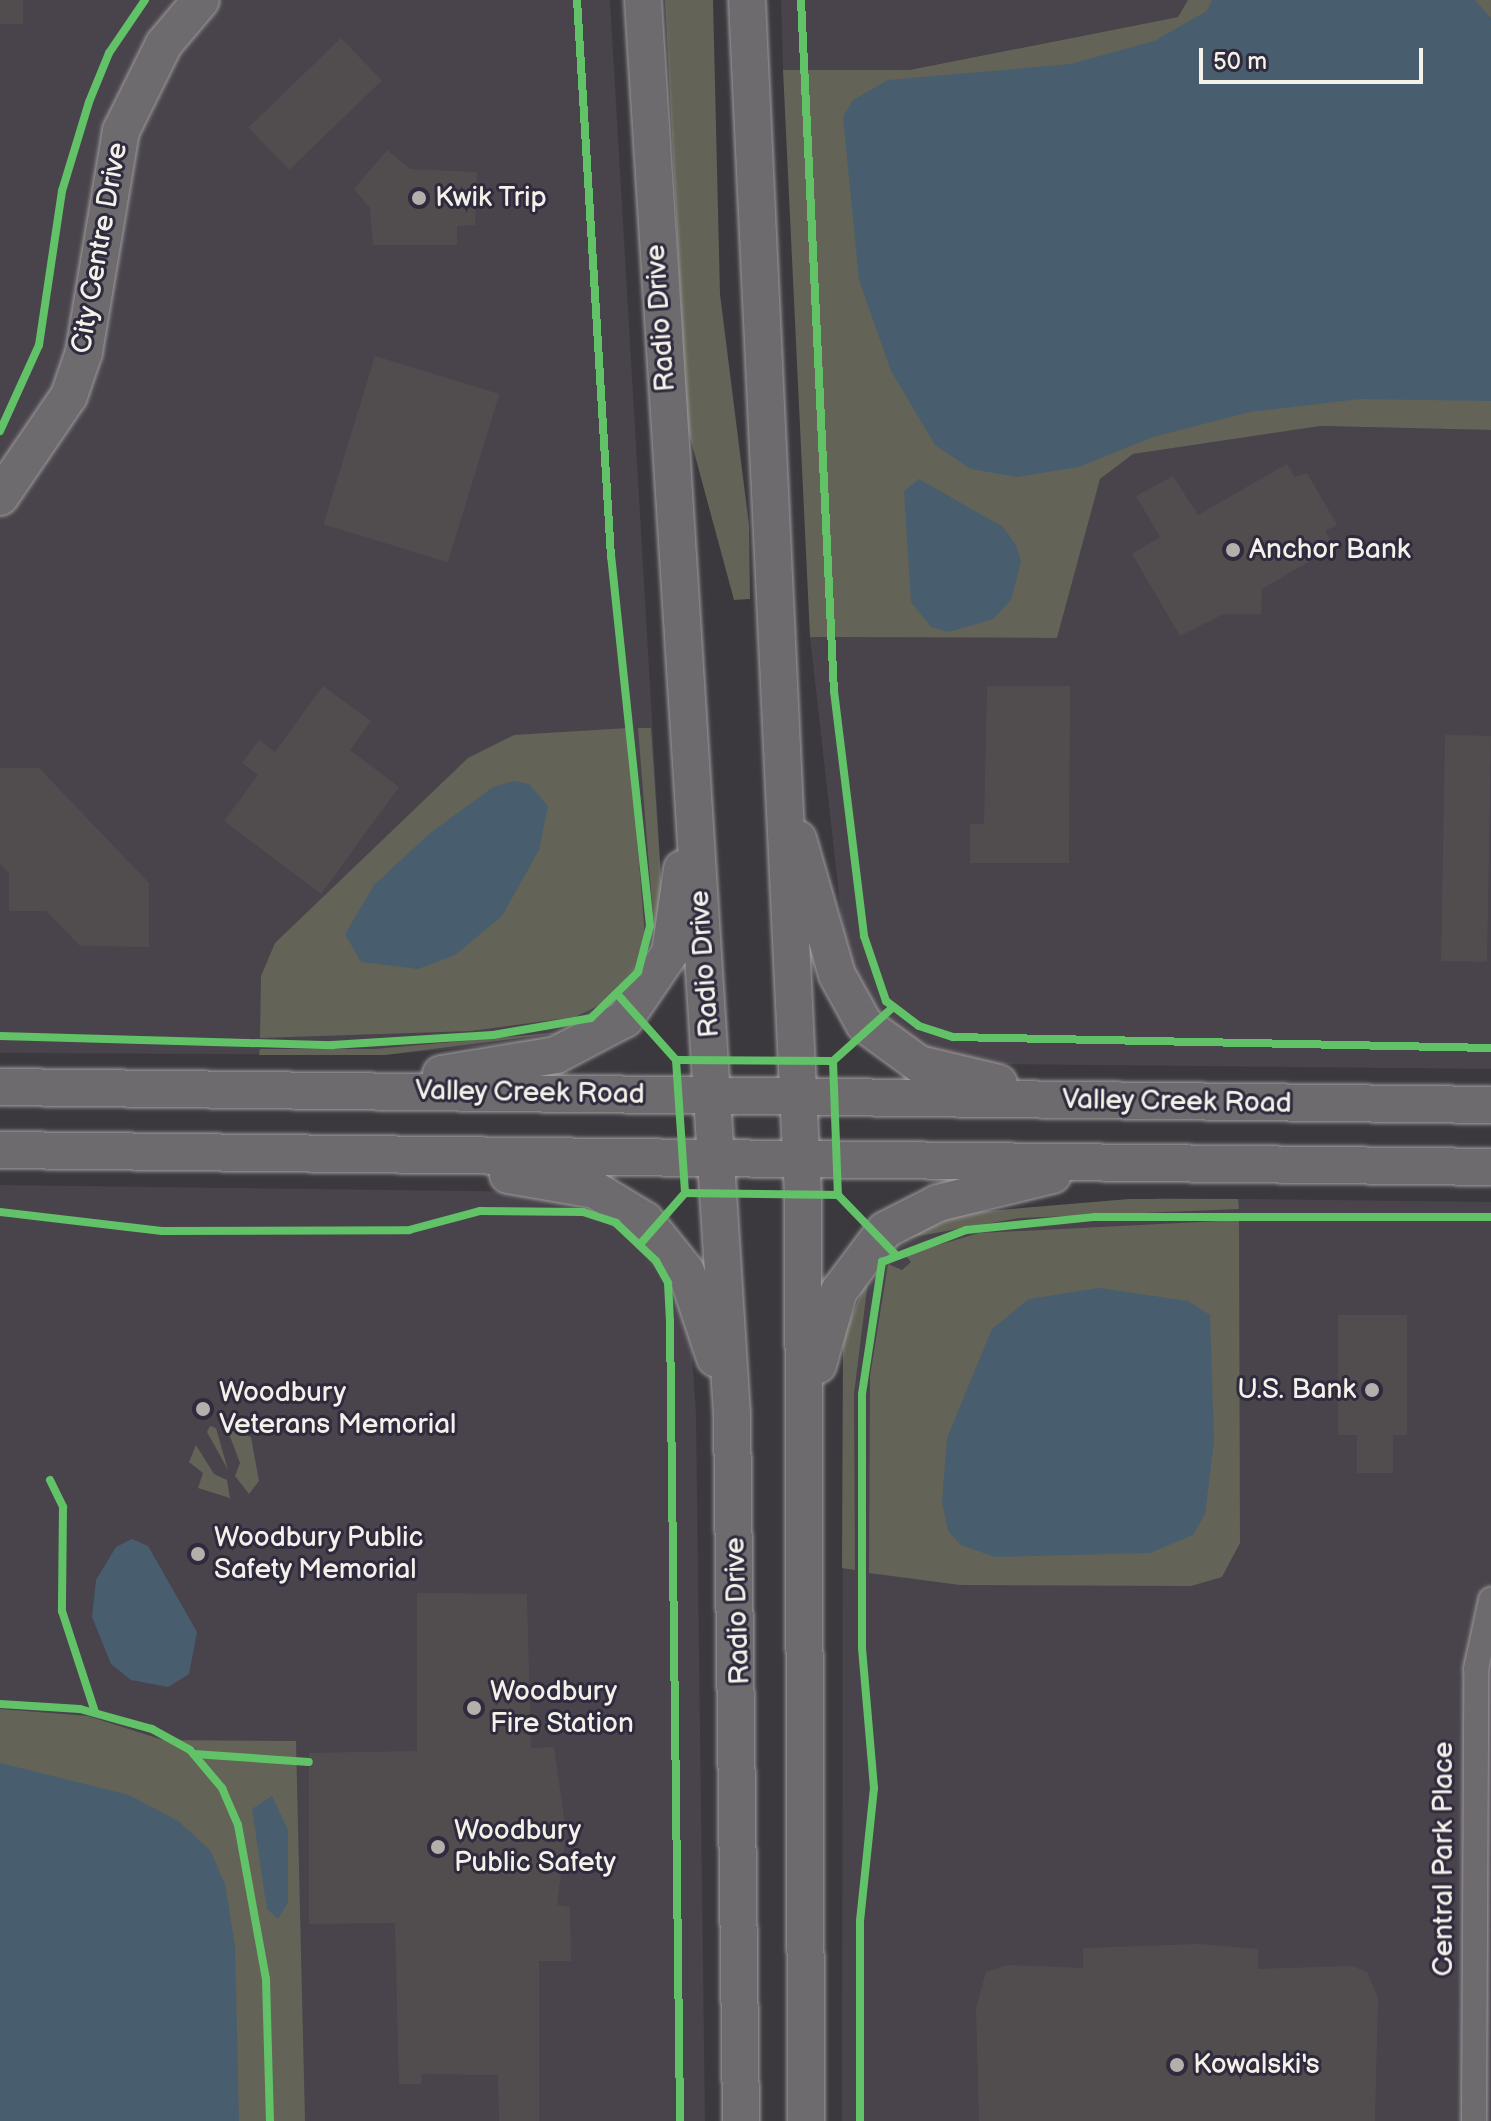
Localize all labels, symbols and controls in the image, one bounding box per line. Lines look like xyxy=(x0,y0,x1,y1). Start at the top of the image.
scale bar xyxy=(1203,32,1427,82)
text: 50 m xyxy=(1213,47,1267,76)
street label: City Centre Drive xyxy=(65,139,135,357)
place label: Kwik Trip xyxy=(435,181,548,215)
marker: Kwik Trip xyxy=(410,189,428,207)
street label: Radio Drive xyxy=(639,243,683,393)
place label: Anchor Bank xyxy=(1249,533,1410,567)
marker: Anchor Bank xyxy=(1224,541,1242,559)
street label: Radio Drive xyxy=(683,889,727,1039)
street label: Valley Creek Road xyxy=(414,1074,646,1112)
street label: Valley Creek Road xyxy=(1061,1083,1293,1121)
place label: U.S. Bank xyxy=(1237,1373,1356,1407)
place label: Woodbury Veterans Memorial xyxy=(219,1376,456,1442)
marker: U.S. Bank xyxy=(1363,1381,1381,1399)
marker: Woodbury Veterans Memorial xyxy=(194,1400,212,1418)
place label: Woodbury Public Safety Memorial xyxy=(214,1521,425,1587)
street label: Radio Drive xyxy=(719,1537,757,1685)
marker: Woodbury Public Safety Memorial xyxy=(189,1545,207,1563)
place label: Woodbury Fire Station xyxy=(490,1675,634,1741)
marker: Woodbury Fire Station xyxy=(465,1699,483,1717)
street label: Central Park Place xyxy=(1427,1742,1461,1976)
place label: Woodbury Public Safety xyxy=(454,1814,616,1880)
marker: Woodbury Public Safety xyxy=(429,1838,447,1856)
place label: Kowalski's xyxy=(1193,2048,1320,2082)
marker: Kowalski's xyxy=(1168,2056,1186,2074)

